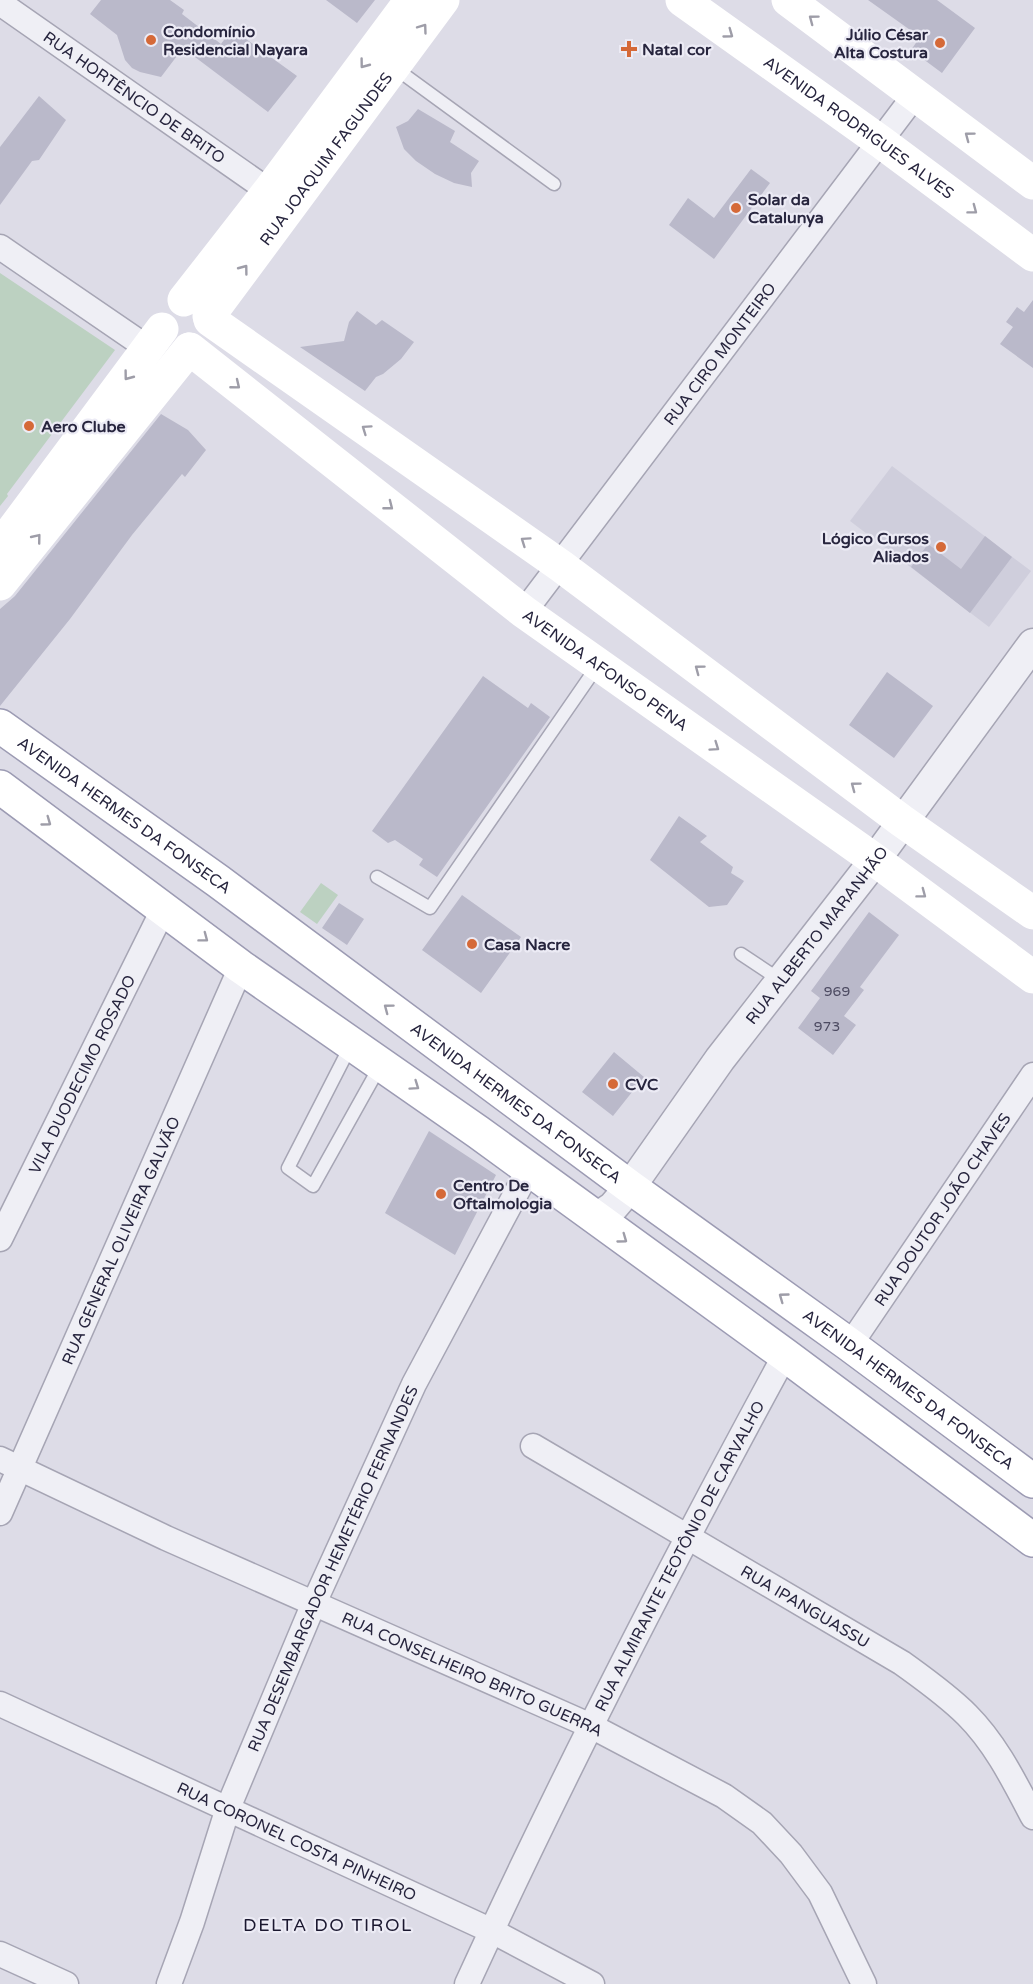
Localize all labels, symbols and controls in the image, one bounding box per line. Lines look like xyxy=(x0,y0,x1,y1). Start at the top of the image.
one-way arrow xyxy=(809,15,820,26)
place label: Condomínio Residencial Nayara xyxy=(163,22,308,60)
one-way arrow xyxy=(416,23,427,34)
place label: Júlio César Alta Costura xyxy=(834,25,929,63)
street label: RUA HORTÊNCIO DE BRITO xyxy=(39,27,229,168)
one-way arrow xyxy=(723,27,734,38)
marker: Condomínio Residencial Nayara xyxy=(144,33,158,47)
marker: Júlio César Alta Costura xyxy=(933,36,947,50)
marker: Natal cor xyxy=(620,40,638,58)
place label: Natal cor xyxy=(642,40,712,60)
street label: AVENIDA RODRIGUES ALVES xyxy=(759,52,958,204)
one-way arrow xyxy=(360,57,371,68)
street label: RUA JOAQUIM FAGUNDES xyxy=(256,68,397,250)
one-way arrow xyxy=(965,132,976,143)
place label: Solar da Catalunya xyxy=(748,190,824,228)
marker: Solar da Catalunya xyxy=(729,201,743,215)
one-way arrow xyxy=(966,203,977,214)
one-way arrow xyxy=(237,264,248,275)
street label: RUA CIRO MONTEIRO xyxy=(660,279,781,430)
one-way arrow xyxy=(124,370,135,381)
one-way arrow xyxy=(229,378,240,389)
place label: Aero Clube xyxy=(41,417,126,437)
marker: Aero Clube xyxy=(22,419,36,433)
one-way arrow xyxy=(361,425,372,436)
one-way arrow xyxy=(382,499,393,510)
place label: Lógico Cursos Aliados xyxy=(822,529,929,567)
one-way arrow xyxy=(29,534,40,545)
one-way arrow xyxy=(521,537,532,548)
marker: Lógico Cursos Aliados xyxy=(934,540,948,554)
street label: AVENIDA AFONSO PENA xyxy=(518,605,692,736)
one-way arrow xyxy=(695,666,706,677)
street label: AVENIDA HERMES DA FONSECA xyxy=(13,733,235,898)
one-way arrow xyxy=(708,739,719,750)
one-way arrow xyxy=(851,782,862,793)
one-way arrow xyxy=(41,815,52,826)
street label: RUA ALBERTO MARANHÃO xyxy=(742,843,893,1029)
one-way arrow xyxy=(916,887,927,898)
one-way arrow xyxy=(197,930,208,941)
place label: Casa Nacre xyxy=(484,935,570,955)
marker: Casa Nacre xyxy=(465,937,479,951)
street label: VILA DUODECIMO ROSADO xyxy=(25,972,140,1177)
house number: 969 xyxy=(824,983,850,1000)
one-way arrow xyxy=(384,1004,395,1015)
house number: 973 xyxy=(814,1018,840,1035)
street label: AVENIDA HERMES DA FONSECA xyxy=(406,1019,625,1188)
place label: CVC xyxy=(625,1075,658,1095)
marker: CVC xyxy=(606,1077,620,1091)
one-way arrow xyxy=(408,1079,419,1090)
street label: RUA DOUTOR JOÃO CHAVES xyxy=(870,1109,1015,1310)
street label: RUA GENERAL OLIVEIRA GALVÃO xyxy=(58,1114,185,1368)
place label: Centro De Oftalmologia xyxy=(453,1176,552,1214)
marker: Centro De Oftalmologia xyxy=(434,1187,448,1201)
one-way arrow xyxy=(617,1231,628,1242)
one-way arrow xyxy=(778,1293,789,1304)
street label: AVENIDA HERMES DA FONSECA xyxy=(799,1305,1018,1474)
street label: RUA DESEMBARGADOR HEMETÉRIO FERNANDES xyxy=(244,1382,423,1755)
street label: RUA ALMIRANTE TEOTÔNIO DE CARVALHO xyxy=(591,1397,769,1715)
street label: RUA IPANGUASSU xyxy=(737,1561,873,1653)
street label: RUA CONSELHEIRO BRITO GUERRA xyxy=(338,1608,606,1741)
street label: RUA CORONEL COSTA PINHEIRO xyxy=(174,1778,419,1906)
district label: DELTA DO TIROL xyxy=(243,1914,413,1936)

